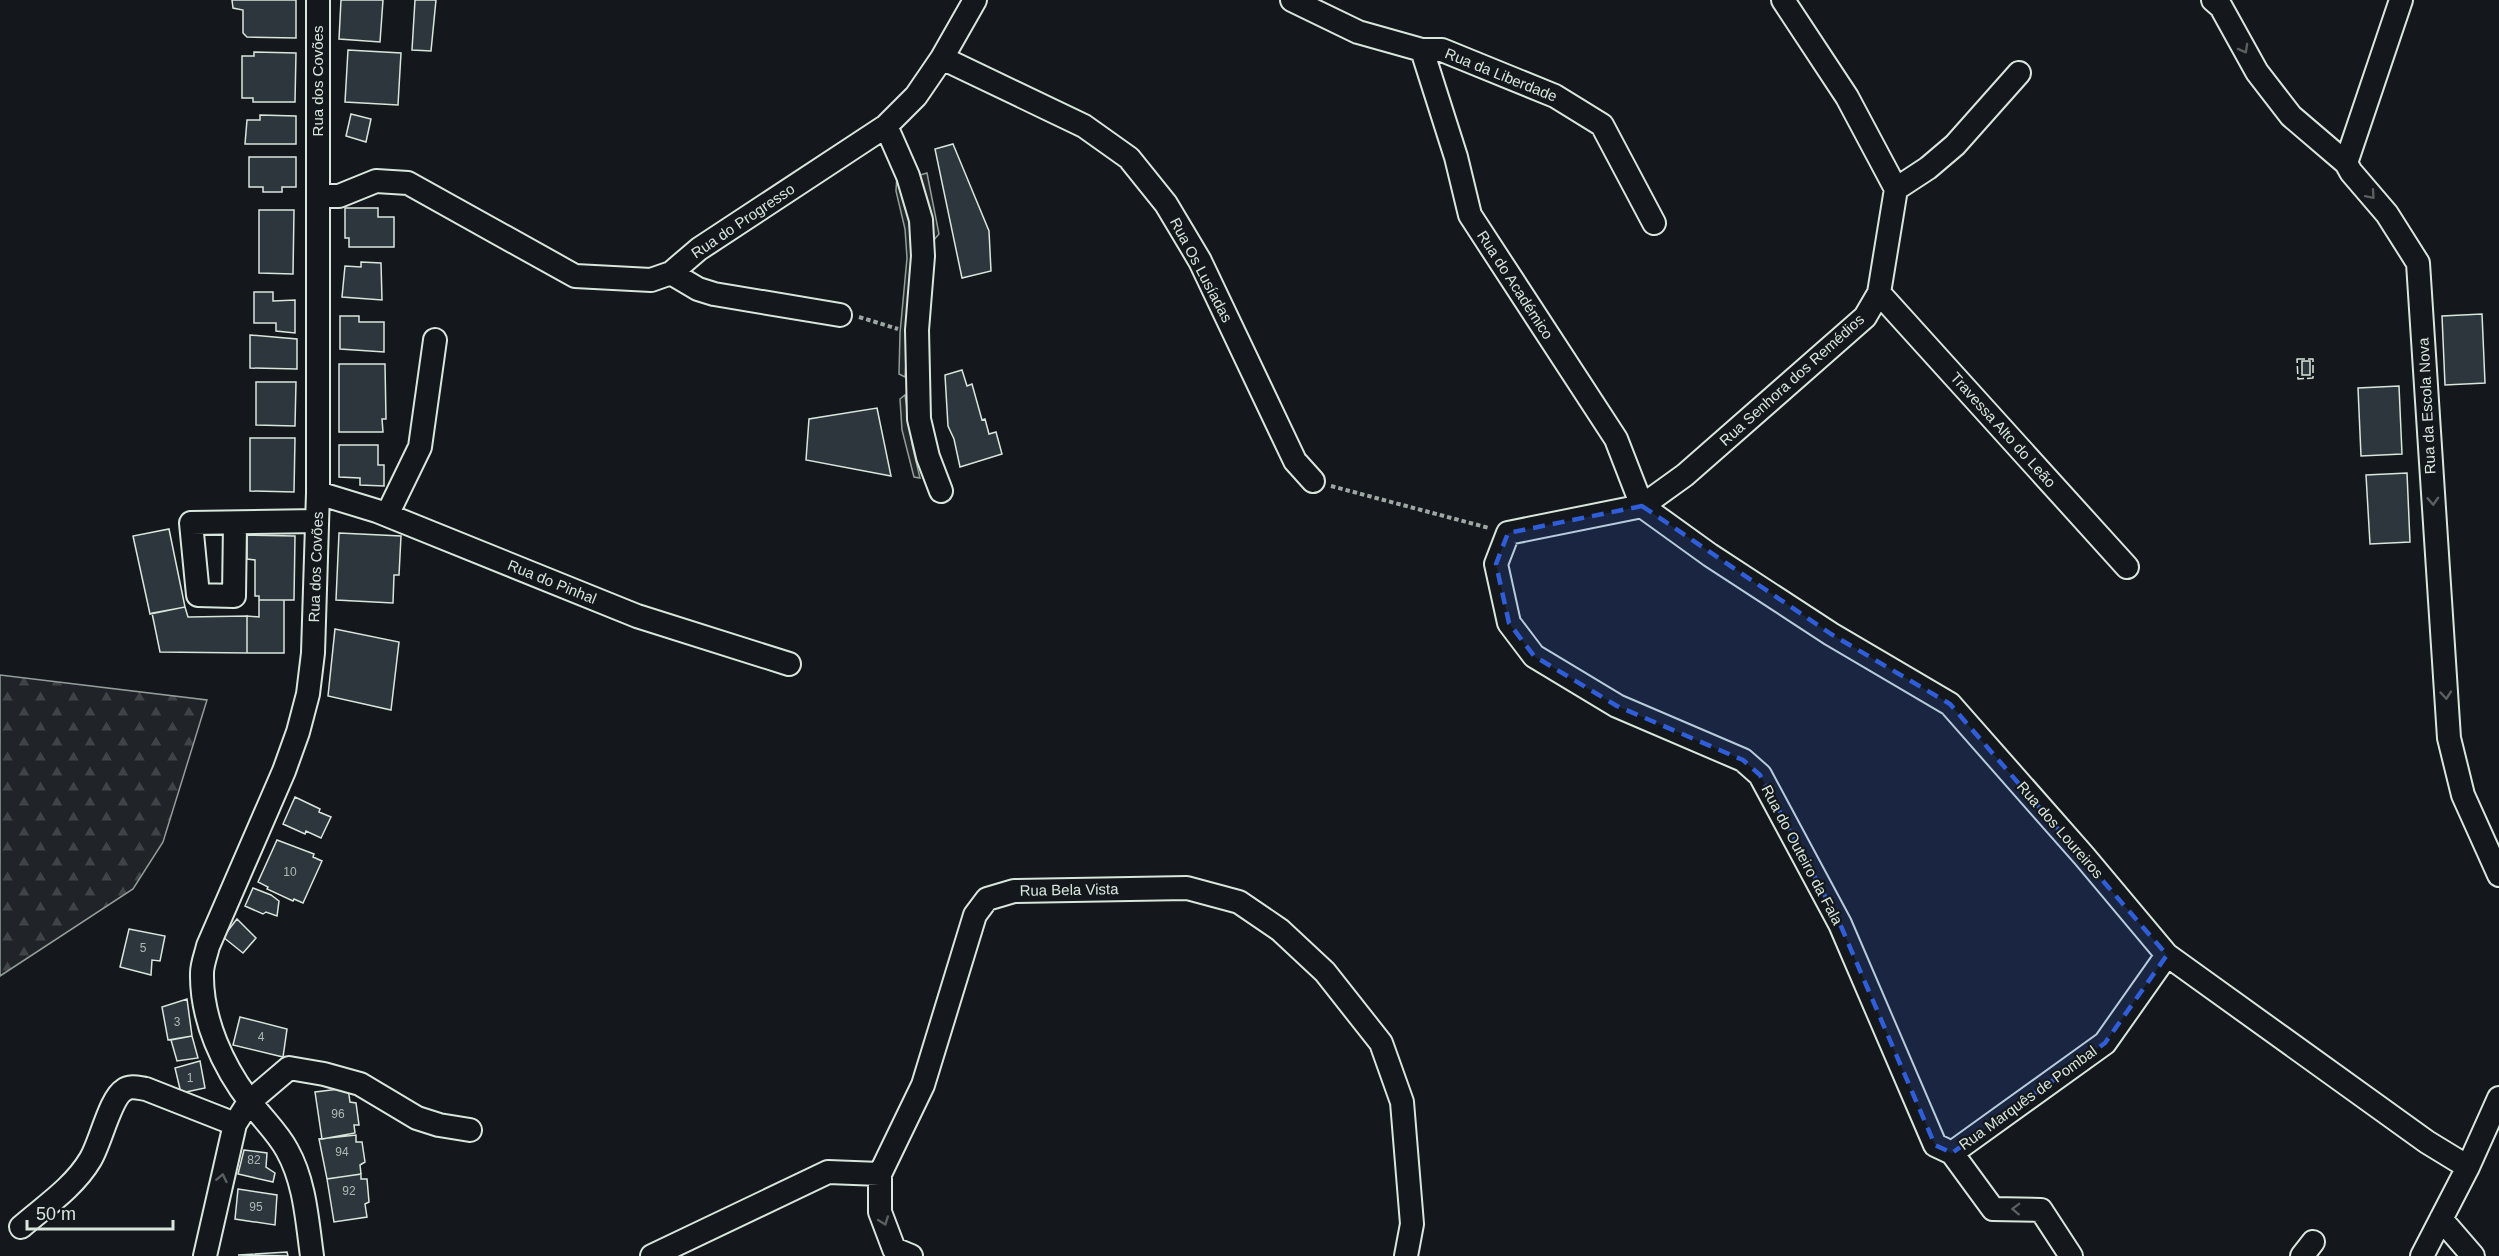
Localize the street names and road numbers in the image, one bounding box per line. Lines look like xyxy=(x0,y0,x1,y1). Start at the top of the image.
street label: Rua dos Covões xyxy=(309,26,326,136)
street label: Rua da Liberdade xyxy=(1443,44,1560,105)
street label: Rua do Progresso xyxy=(688,180,798,261)
street label: Rua Os Lusíadas xyxy=(1167,215,1236,325)
street label: Rua do Académico xyxy=(1474,227,1557,342)
street label: Rua Senhora dos Remédios xyxy=(1716,310,1867,449)
street label: Rua da Escola Nova xyxy=(2414,337,2439,475)
street label: Travessa Alto do Leão xyxy=(1947,369,2059,491)
street label: Rua dos Covões xyxy=(305,511,326,623)
street label: Rua do Pinhal xyxy=(505,556,599,607)
street label: Rua dos Loureiros xyxy=(2014,778,2107,882)
street label: Rua do Outeiro da Fala xyxy=(1758,782,1847,928)
street label: Rua Bela Vista xyxy=(1019,880,1119,899)
street label: Rua Marquês de Pombal xyxy=(1956,1042,2100,1153)

